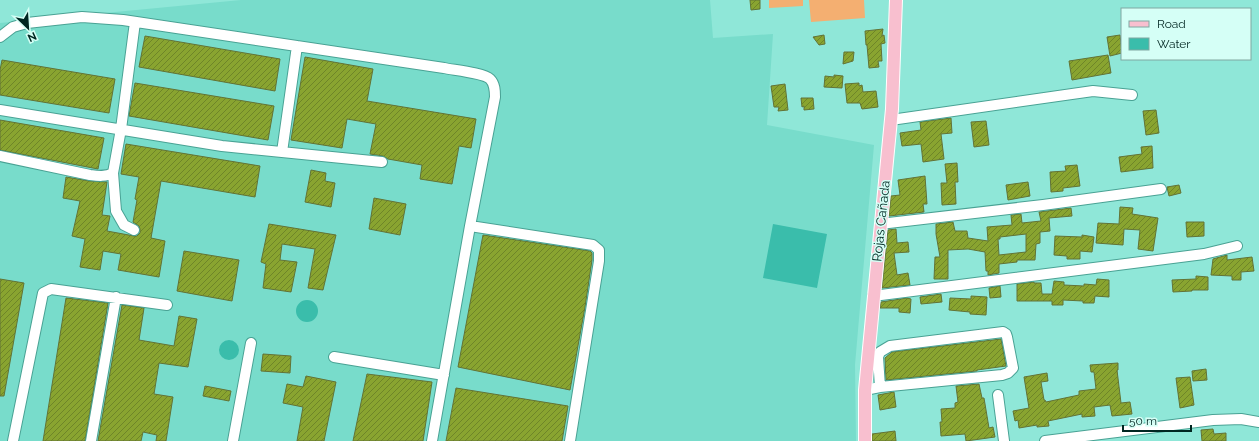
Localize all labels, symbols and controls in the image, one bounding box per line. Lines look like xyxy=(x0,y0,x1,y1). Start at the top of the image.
north arrow xyxy=(8,8,48,48)
legend xyxy=(1121,8,1251,60)
text: Road xyxy=(1157,17,1186,31)
text: N xyxy=(25,29,39,44)
text: Water xyxy=(1157,37,1191,51)
street label: Rojas Cañada xyxy=(869,180,893,262)
scale bar xyxy=(1123,407,1191,433)
text: 50 m xyxy=(1129,414,1157,428)

